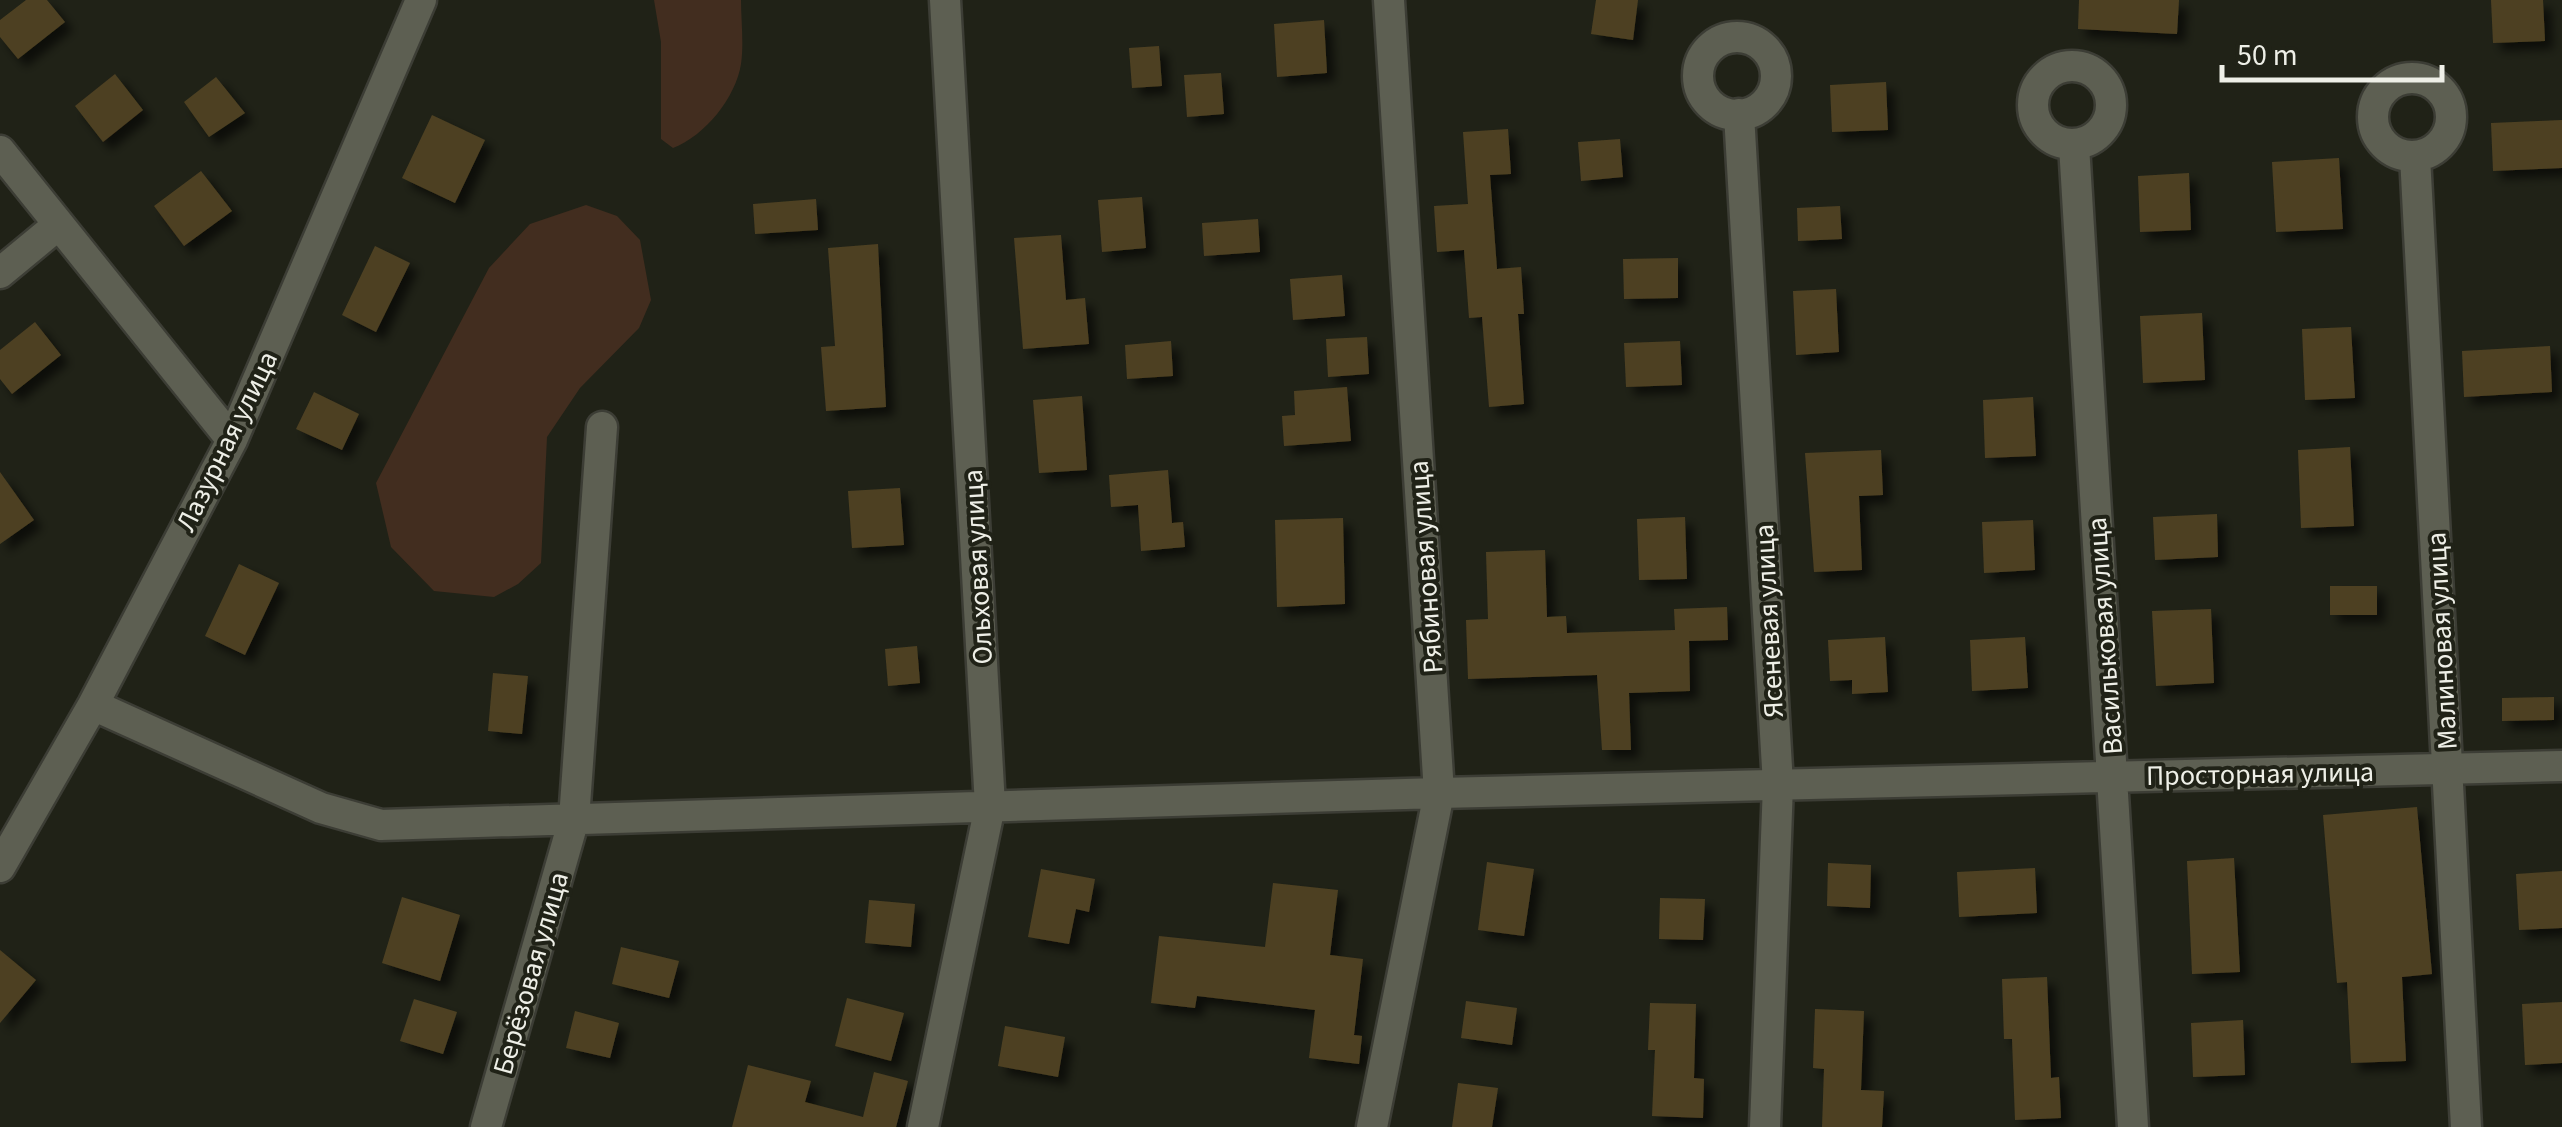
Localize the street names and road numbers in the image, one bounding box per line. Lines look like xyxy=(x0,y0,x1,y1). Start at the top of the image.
street label: Лазурная улица xyxy=(166,344,288,538)
street label: Рябиновая улица xyxy=(1399,459,1453,675)
street label: Ольховая улица xyxy=(953,468,1003,666)
street label: Васильковая улица xyxy=(2077,516,2133,756)
street label: Ясеневая улица xyxy=(1744,523,1794,719)
street label: Малиновая улица xyxy=(2416,531,2468,751)
street label: Просторная улица xyxy=(2146,752,2374,796)
street label: Берёзовая улица xyxy=(483,867,579,1079)

